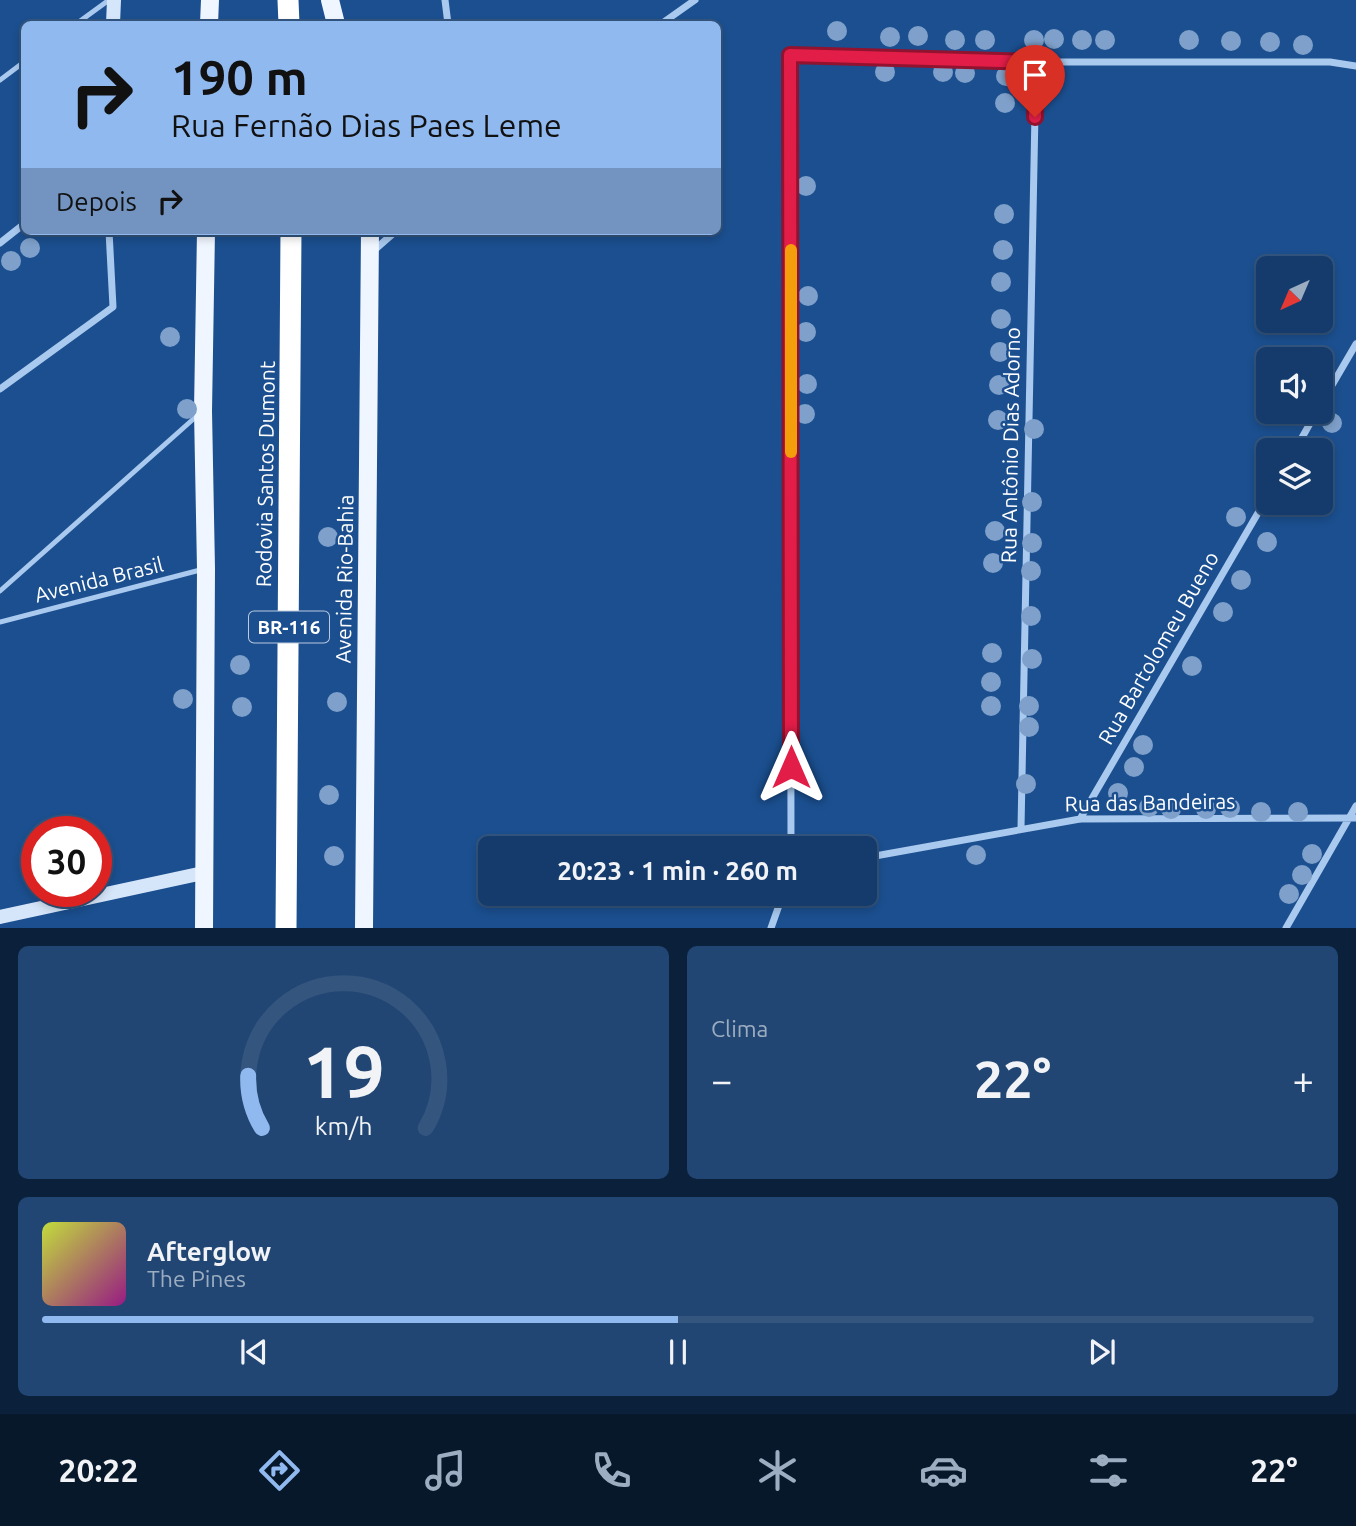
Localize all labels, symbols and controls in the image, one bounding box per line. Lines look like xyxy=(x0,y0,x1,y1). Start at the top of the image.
pin xyxy=(1005,45,1065,117)
icon: right xyxy=(56,49,147,140)
text: 190 m xyxy=(171,49,308,104)
icon: arrive xyxy=(1016,56,1054,94)
text: Rua Fernão Dias Paes Leme xyxy=(171,107,562,143)
icon: right xyxy=(151,182,189,220)
text: Depois xyxy=(56,187,137,216)
north arrow xyxy=(1256,256,1334,332)
map controls xyxy=(1256,256,1333,515)
street label: Rua Antônio Dias Adorno xyxy=(996,327,1024,563)
button: sound xyxy=(1256,347,1333,424)
street label: Rodovia Santos Dumont xyxy=(251,361,279,587)
button: layers xyxy=(1256,438,1333,515)
street label: Avenida Rio-Bahia xyxy=(331,494,357,664)
street label: Rua Bartolomeu Bueno xyxy=(1093,547,1223,748)
street label: Avenida Brasil xyxy=(32,551,166,607)
road number: BR-116 xyxy=(249,612,329,642)
position arrow xyxy=(754,730,828,804)
street label: Rua das Bandeiras xyxy=(1064,789,1235,815)
speed limit sign: 30 xyxy=(21,816,112,907)
text: 20:23 · 1 min · 260 m xyxy=(557,856,798,885)
text: Clima xyxy=(711,1016,768,1041)
text: 19 xyxy=(302,1031,385,1113)
text: 22° xyxy=(974,1050,1051,1108)
text: − xyxy=(711,1059,732,1101)
text: + xyxy=(1293,1059,1314,1101)
text: km/h xyxy=(315,1112,372,1140)
text: Afterglow xyxy=(147,1237,271,1266)
text: The Pines xyxy=(147,1266,246,1291)
icon: previous xyxy=(235,1333,273,1371)
icon: pause xyxy=(659,1333,697,1371)
icon: next xyxy=(1083,1333,1121,1371)
icon: directions xyxy=(255,1446,304,1495)
icon: music xyxy=(421,1446,470,1495)
icon: phone xyxy=(587,1446,636,1495)
icon: climate xyxy=(753,1446,802,1495)
icon: car xyxy=(919,1446,968,1495)
icon: filters xyxy=(1084,1446,1133,1495)
text: 20:22 xyxy=(58,1452,138,1488)
text: 22° xyxy=(1250,1452,1298,1488)

